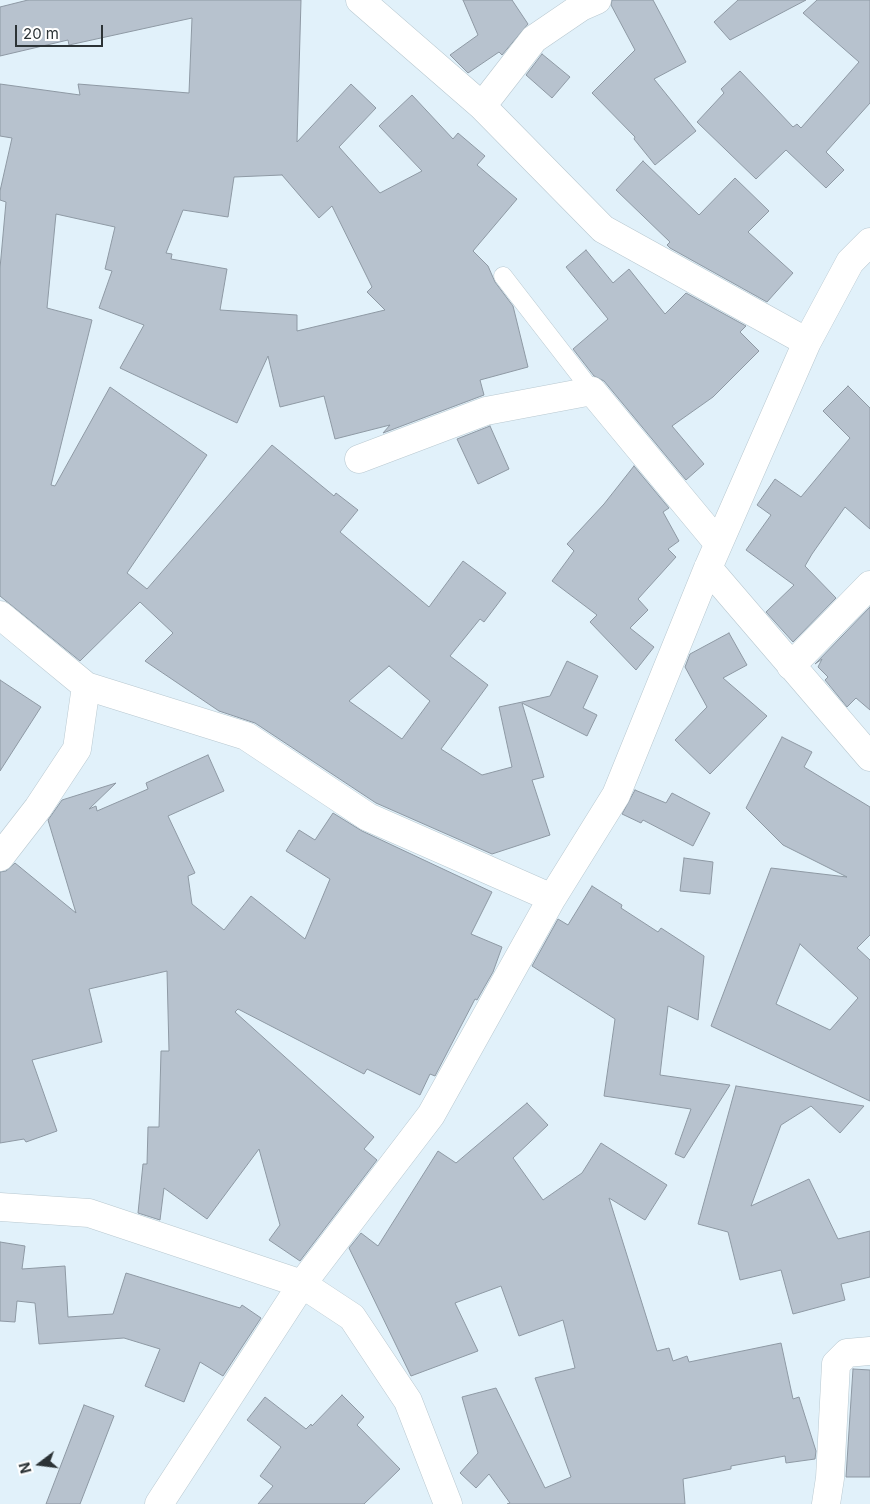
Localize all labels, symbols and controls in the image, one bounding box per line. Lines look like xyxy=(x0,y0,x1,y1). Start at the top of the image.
scale bar xyxy=(18,15,105,47)
text: 20 m xyxy=(23,24,59,43)
north arrow xyxy=(15,1439,65,1489)
text: N xyxy=(15,1461,35,1475)

